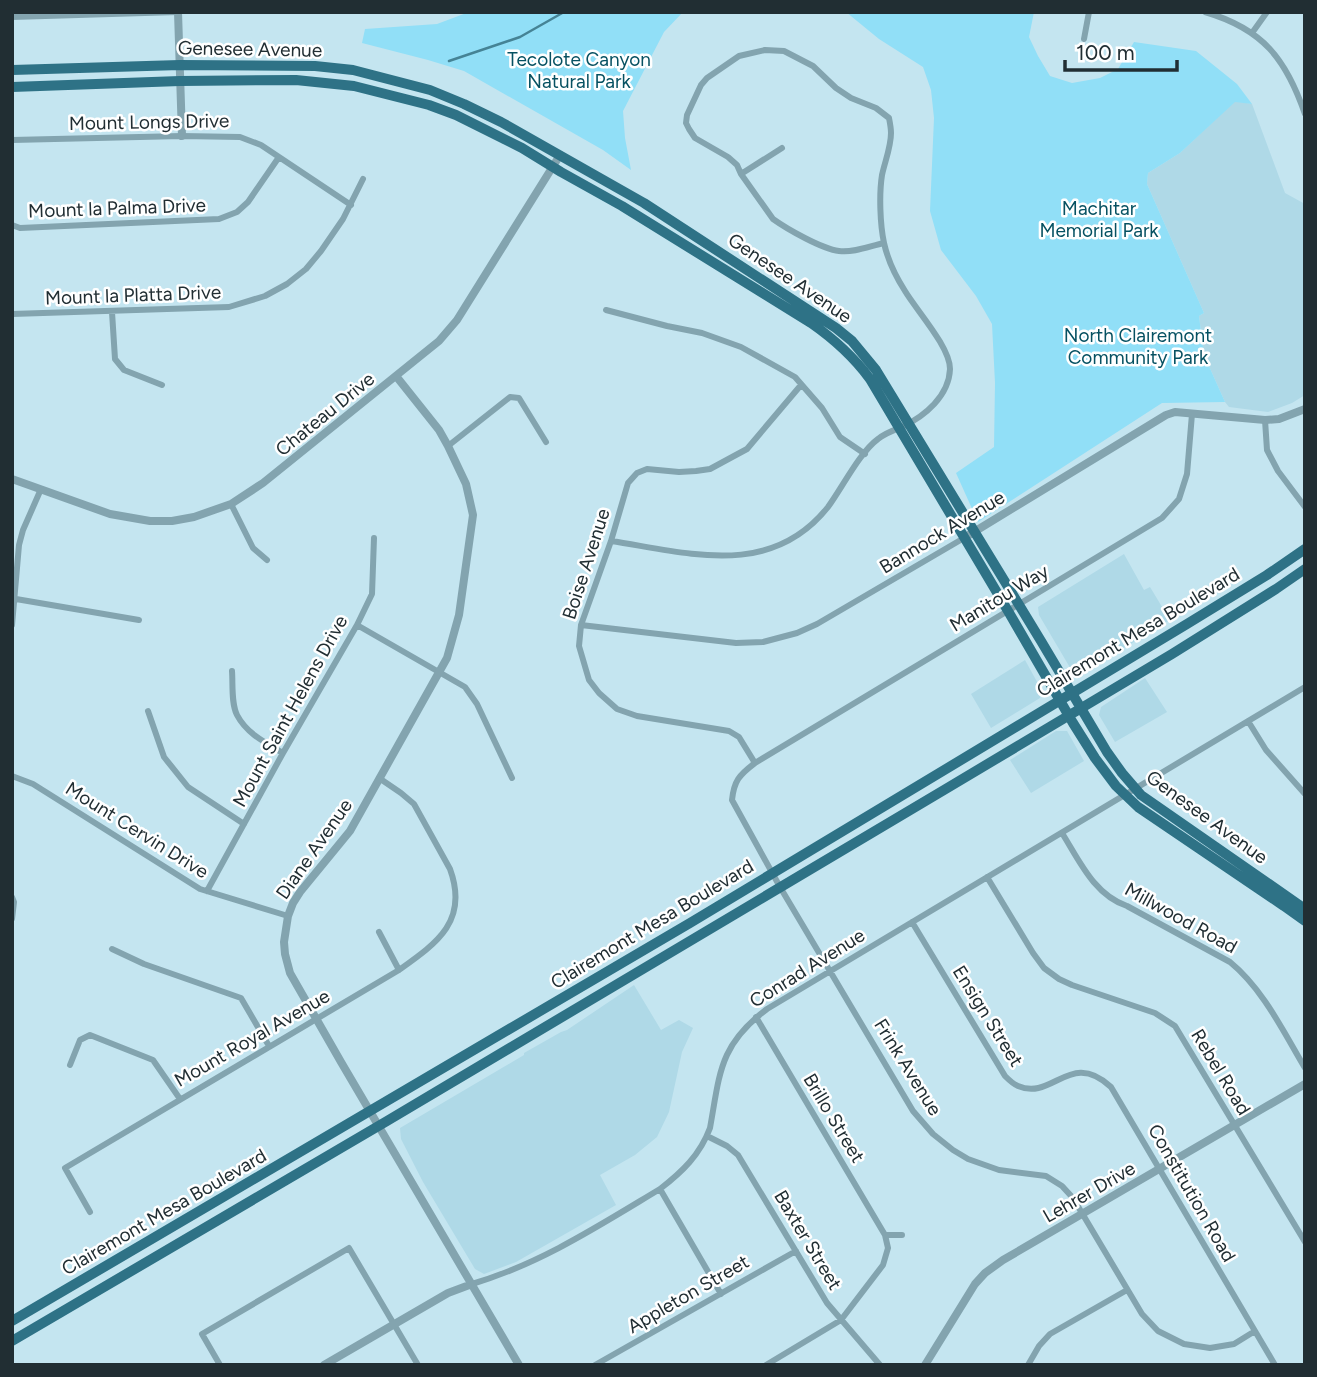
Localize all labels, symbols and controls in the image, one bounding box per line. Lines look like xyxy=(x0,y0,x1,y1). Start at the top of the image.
scale bar xyxy=(1065,28,1177,72)
street label: Genesee Avenue xyxy=(178,36,322,62)
text: 100 m xyxy=(1076,40,1135,65)
park label: Tecolote Canyon Natural Park xyxy=(507,48,651,93)
street label: Mount Longs Drive xyxy=(69,109,229,135)
street label: Mount la Palma Drive xyxy=(28,193,206,223)
park label: Machitar Memorial Park xyxy=(1039,197,1159,242)
street label: Genesee Avenue xyxy=(724,228,856,328)
street label: Mount la Platta Drive xyxy=(45,280,221,310)
park label: North Clairemont Community Park xyxy=(1064,324,1212,369)
street label: Chateau Drive xyxy=(271,367,379,461)
street label: Bannock Avenue xyxy=(875,486,1009,578)
street label: Boise Avenue xyxy=(557,506,615,622)
street label: Manitou Way xyxy=(945,559,1053,637)
street label: Clairemont Mesa Boulevard xyxy=(1032,562,1244,702)
street label: Mount Saint Helens Drive xyxy=(228,611,352,811)
street label: Genesee Avenue xyxy=(1142,765,1272,869)
street label: Mount Cervin Drive xyxy=(61,777,213,883)
street label: Diane Avenue xyxy=(271,794,357,904)
street label: Clairemont Mesa Boulevard xyxy=(546,854,758,994)
street label: Millwood Road xyxy=(1121,878,1241,958)
street label: Conrad Avenue xyxy=(745,923,869,1013)
street label: Ensign Street xyxy=(948,961,1028,1071)
street label: Mount Royal Avenue xyxy=(170,984,334,1092)
street label: Frink Avenue xyxy=(869,1014,947,1120)
street label: Rebel Road xyxy=(1186,1025,1256,1119)
street label: Brillo Street xyxy=(798,1069,870,1167)
street label: Constitution Road xyxy=(1143,1120,1241,1266)
street label: Clairemont Mesa Boulevard xyxy=(58,1144,270,1280)
street label: Lehrer Drive xyxy=(1039,1156,1139,1228)
street label: Baxter Street xyxy=(769,1186,847,1294)
street label: Appleton Street xyxy=(623,1250,753,1338)

